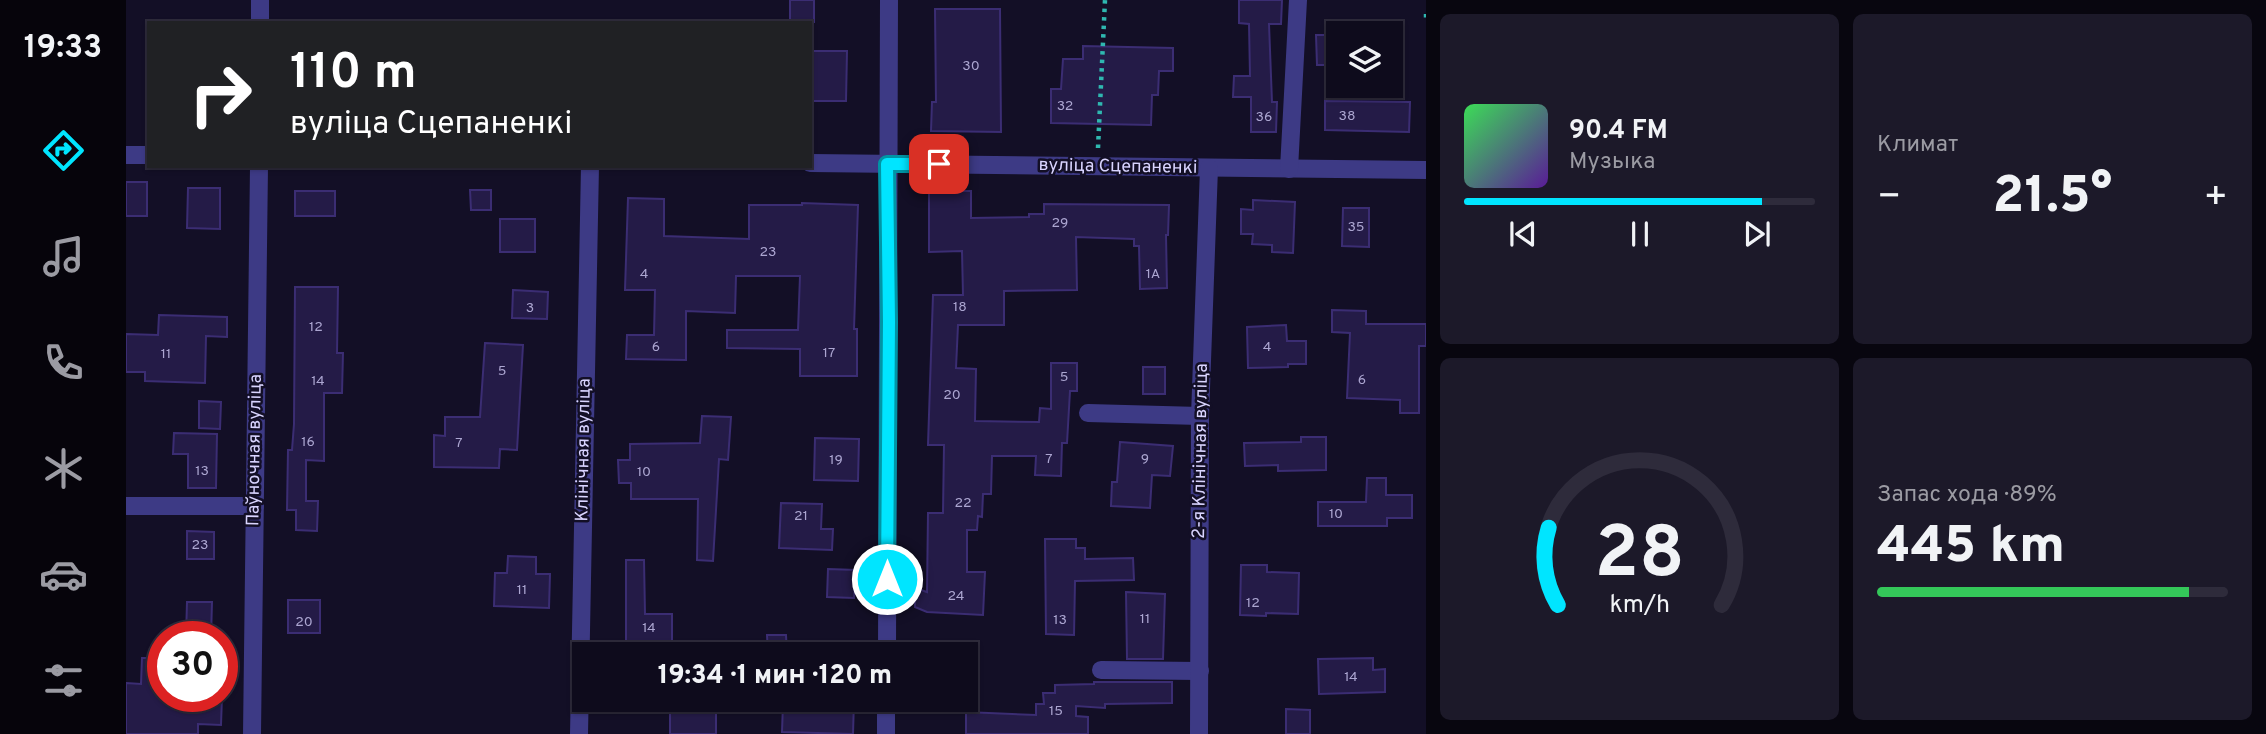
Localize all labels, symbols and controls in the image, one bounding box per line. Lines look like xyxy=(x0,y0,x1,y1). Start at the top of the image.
map controls xyxy=(1326,21,1403,98)
button: layers xyxy=(1326,21,1403,98)
text: 19:33 xyxy=(24,29,102,69)
text: 110 m xyxy=(290,44,417,106)
icon: right xyxy=(175,49,266,140)
house number: 30 xyxy=(962,58,980,75)
house number: 32 xyxy=(1057,98,1073,115)
text: вуліца Сцепаненкі xyxy=(290,105,572,145)
house number: 38 xyxy=(1339,108,1355,125)
house number: 36 xyxy=(1256,109,1272,126)
text: 90.4 FM xyxy=(1569,115,1668,148)
icon: directions xyxy=(39,126,88,175)
text: Климат xyxy=(1877,131,1958,160)
pin xyxy=(909,134,969,194)
icon: arrive xyxy=(920,145,958,183)
text: Музыка xyxy=(1569,148,1655,177)
street label: вуліца Сцепаненкі xyxy=(1038,154,1198,180)
text: 21.5° xyxy=(1993,165,2112,231)
text: − xyxy=(1877,174,1902,223)
text: + xyxy=(2203,174,2228,223)
house number: 29 xyxy=(1052,215,1068,232)
icon: previous xyxy=(1504,215,1542,253)
icon: pause xyxy=(1621,215,1659,253)
icon: next xyxy=(1738,215,1776,253)
house number: 35 xyxy=(1347,219,1365,236)
icon: music xyxy=(39,232,88,281)
house number: 23 xyxy=(760,244,777,261)
house number: 4 xyxy=(640,266,648,283)
house number: 1А xyxy=(1146,266,1160,283)
house number: 18 xyxy=(953,299,967,316)
house number: 3 xyxy=(526,300,534,317)
house number: 12 xyxy=(309,319,323,336)
icon: phone xyxy=(39,338,88,387)
house number: 6 xyxy=(652,339,660,356)
house number: 4 xyxy=(1263,339,1271,356)
house number: 17 xyxy=(823,345,835,362)
house number: 11 xyxy=(161,346,171,363)
house number: 5 xyxy=(498,363,506,380)
street label: 2-я Клінічная вуліца xyxy=(1188,363,1214,539)
house number: 5 xyxy=(1060,369,1068,386)
house number: 6 xyxy=(1358,372,1366,389)
house number: 14 xyxy=(311,373,325,390)
street label: Паўночная вуліца xyxy=(242,374,268,526)
street label: Клінічная вуліца xyxy=(571,378,597,522)
house number: 20 xyxy=(943,387,961,404)
house number: 16 xyxy=(301,434,315,451)
house number: 7 xyxy=(455,435,463,452)
icon: climate xyxy=(39,444,88,493)
house number: 7 xyxy=(1045,451,1053,468)
house number: 9 xyxy=(1141,451,1149,468)
house number: 19 xyxy=(829,452,843,469)
house number: 13 xyxy=(195,463,209,480)
house number: 10 xyxy=(637,464,651,481)
text: Запас хода · 89% xyxy=(1877,481,2057,510)
house number: 22 xyxy=(954,495,972,512)
house number: 10 xyxy=(1329,506,1343,523)
house number: 21 xyxy=(794,508,808,525)
text: 28 xyxy=(1594,511,1685,603)
text: 445 km xyxy=(1877,515,2065,581)
house number: 23 xyxy=(192,537,209,554)
position arrow xyxy=(850,542,924,616)
icon: car xyxy=(39,550,88,599)
house number: 11 xyxy=(517,582,527,599)
house number: 24 xyxy=(947,588,965,605)
text: km/h xyxy=(1609,590,1670,622)
house number: 12 xyxy=(1246,595,1260,612)
house number: 11 xyxy=(1140,611,1150,628)
house number: 13 xyxy=(1053,612,1067,629)
house number: 20 xyxy=(295,614,313,631)
house number: 14 xyxy=(642,620,656,637)
speed limit sign: 30 xyxy=(147,621,238,712)
icon: filters xyxy=(39,656,88,705)
text: 19:34 · 1 мин · 120 m xyxy=(658,660,892,693)
house number: 14 xyxy=(1344,669,1358,686)
house number: 15 xyxy=(1049,703,1063,720)

